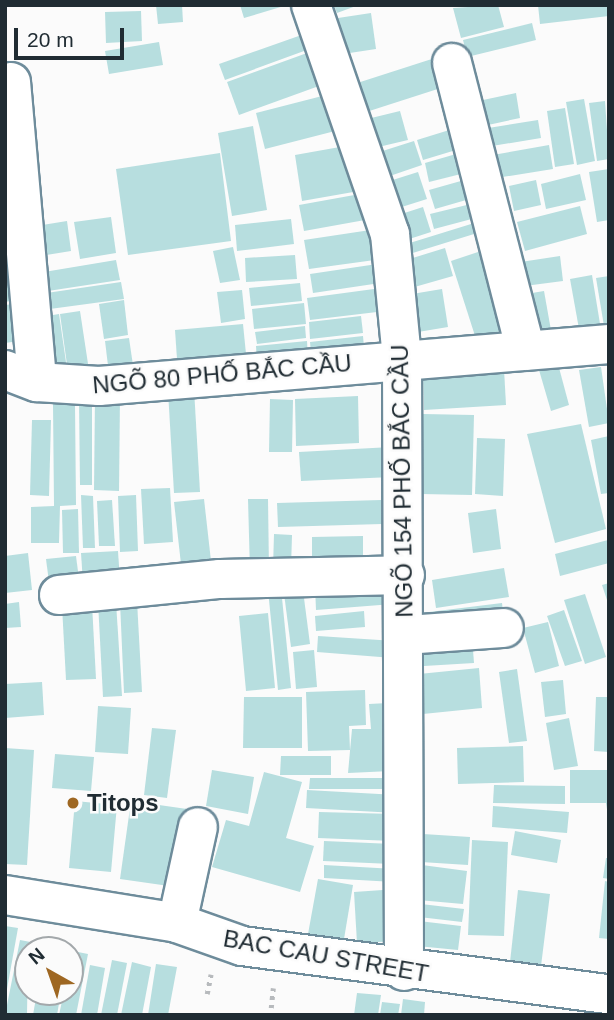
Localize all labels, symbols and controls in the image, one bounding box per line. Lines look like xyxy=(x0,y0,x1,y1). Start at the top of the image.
scale bar xyxy=(18,14,128,58)
text: 20 m xyxy=(27,28,74,51)
street label: NGÕ 154 PHỐ BẮC CẦU xyxy=(385,344,419,618)
street label: NGÕ 80 PHỐ BẮC CẦU xyxy=(91,348,353,400)
place label: Titops xyxy=(87,789,159,817)
marker: Titops xyxy=(65,795,81,811)
street label: BAC CAU STREET xyxy=(221,924,431,988)
north arrow xyxy=(14,936,84,1006)
text: N xyxy=(24,944,48,969)

